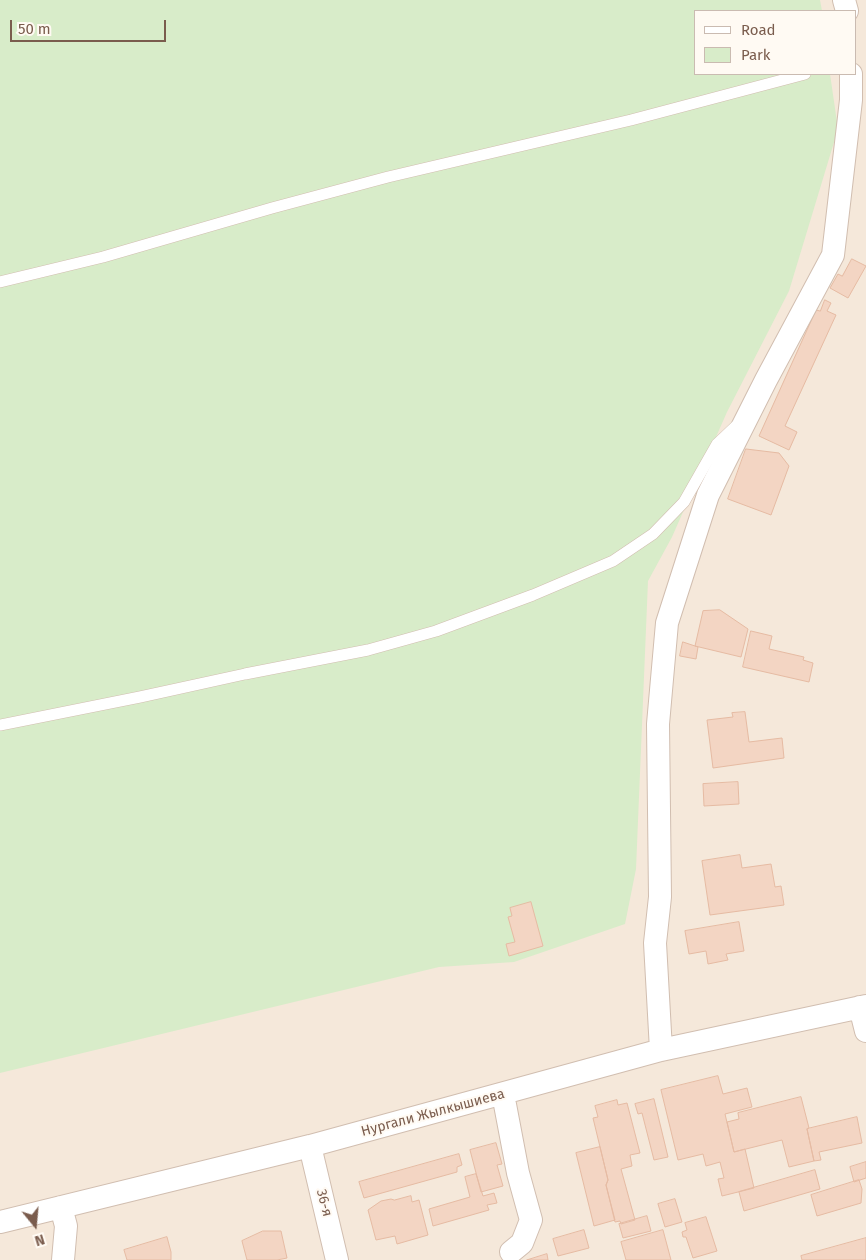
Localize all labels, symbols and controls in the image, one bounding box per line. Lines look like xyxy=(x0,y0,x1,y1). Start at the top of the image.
scale bar xyxy=(12,10,169,42)
legend xyxy=(694,10,856,75)
text: 50 m xyxy=(18,20,51,38)
text: Road xyxy=(741,21,776,39)
text: Park xyxy=(741,46,771,64)
street label: Нургали Жылкышиева xyxy=(359,1086,507,1140)
street label: 36-я xyxy=(313,1188,335,1218)
north arrow xyxy=(10,1200,60,1250)
text: N xyxy=(33,1230,46,1249)

